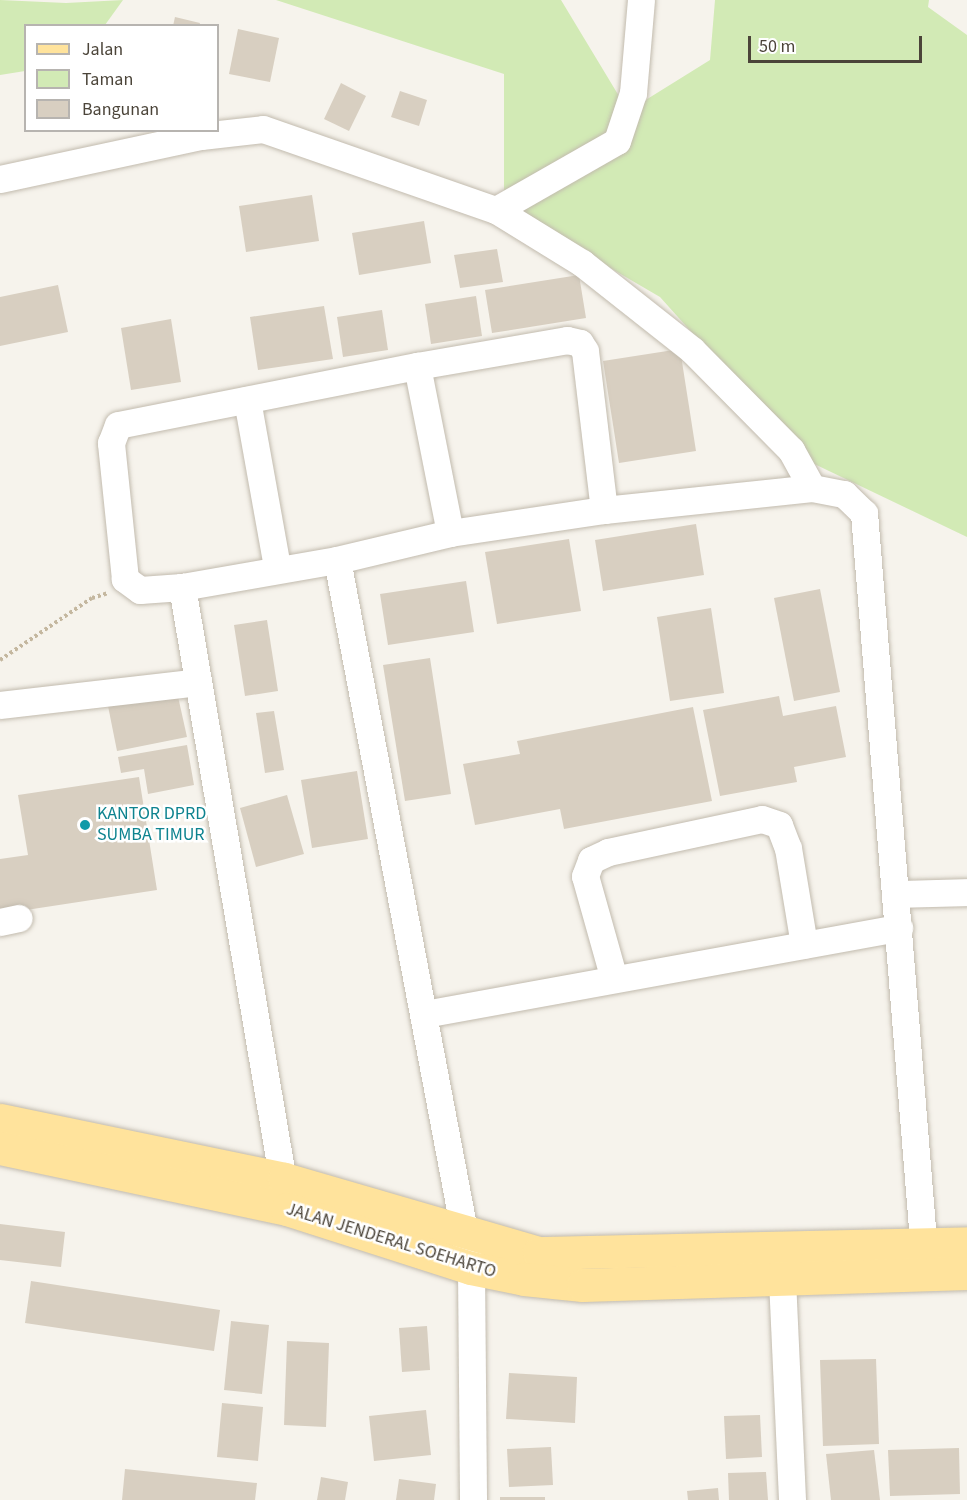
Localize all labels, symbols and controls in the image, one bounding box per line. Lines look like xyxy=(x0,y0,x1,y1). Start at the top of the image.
legend xyxy=(24,24,219,132)
scale bar xyxy=(751,24,925,62)
text: 50 m xyxy=(759,34,795,59)
text: Jalan xyxy=(82,37,123,62)
text: Taman xyxy=(82,67,133,92)
text: Bangunan xyxy=(82,97,159,122)
place label: KANTOR DPRD SUMBA TIMUR xyxy=(97,804,206,846)
marker: KANTOR DPRD SUMBA TIMUR xyxy=(78,818,92,832)
street label: JALAN JENDERAL SOEHARTO xyxy=(283,1199,499,1283)

